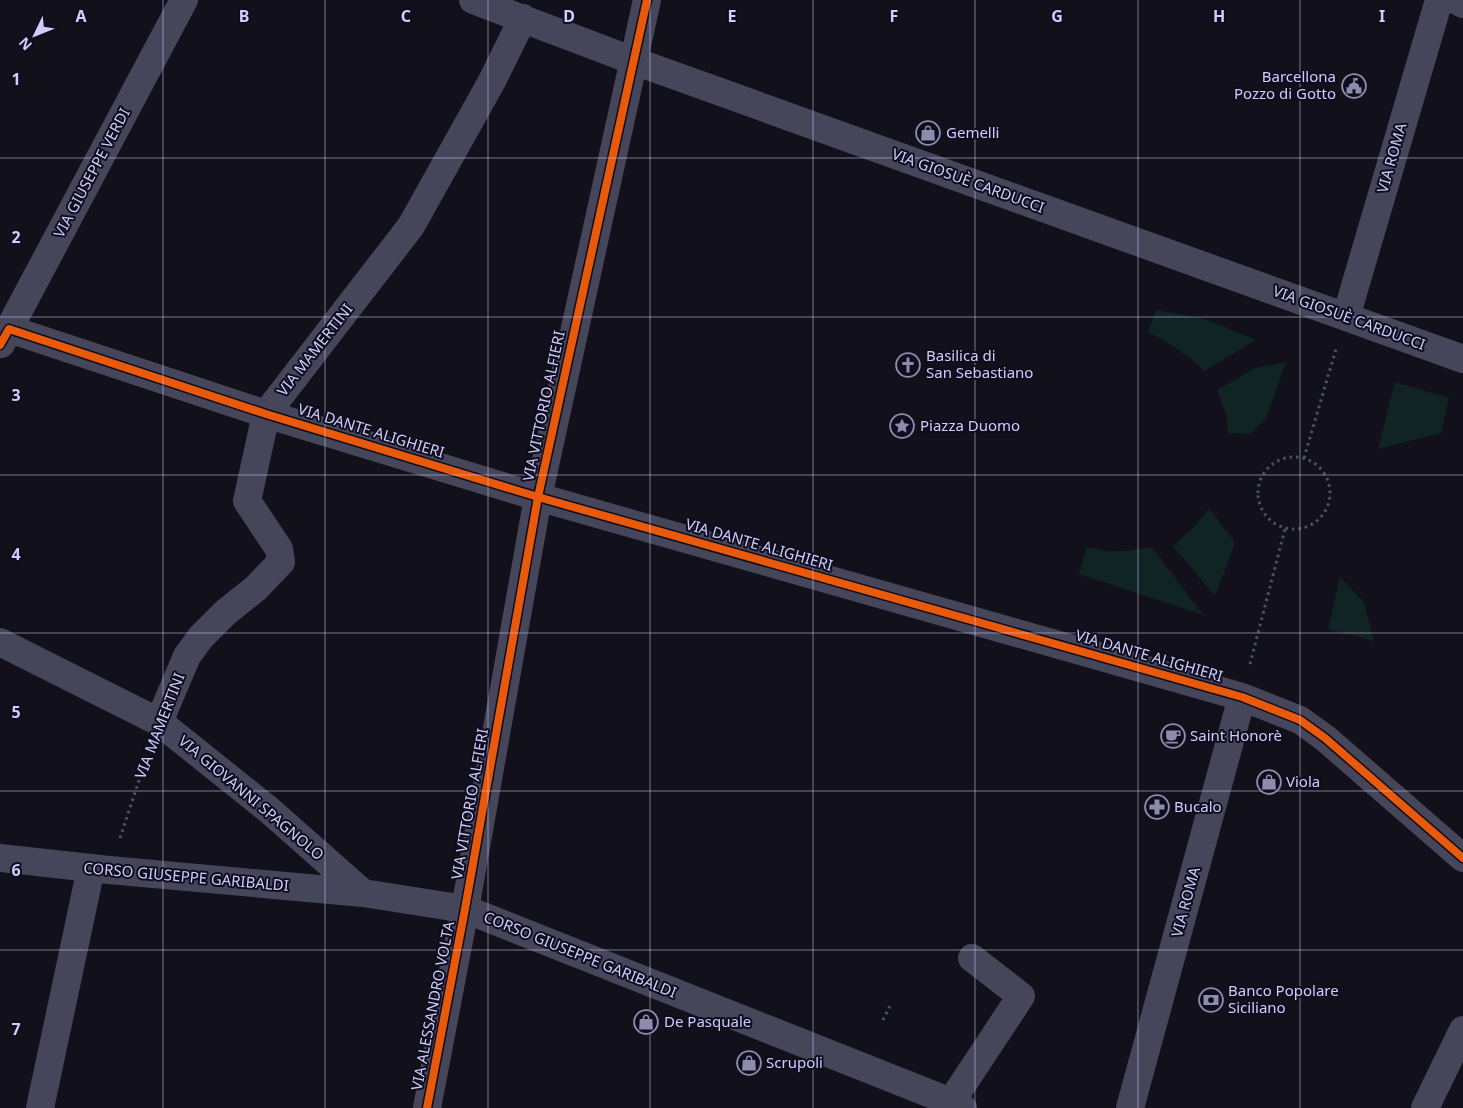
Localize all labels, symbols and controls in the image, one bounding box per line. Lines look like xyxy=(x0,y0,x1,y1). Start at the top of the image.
text: A xyxy=(75,5,87,27)
text: B xyxy=(239,5,249,27)
text: C xyxy=(401,5,411,27)
text: D xyxy=(563,5,575,27)
text: E xyxy=(728,5,737,27)
text: F xyxy=(890,5,898,27)
text: G xyxy=(1051,5,1063,27)
text: H xyxy=(1213,5,1225,27)
text: I xyxy=(1379,5,1385,27)
north arrow xyxy=(10,10,60,60)
text: N xyxy=(14,34,36,55)
place label: Barcellona Pozzo di Gotto xyxy=(1234,66,1336,103)
text: 1 xyxy=(11,68,21,90)
public building icon: Barcellona Pozzo di Gotto xyxy=(1341,73,1367,99)
street label: VIA GIUSEPPE VERDI xyxy=(48,104,134,241)
shop icon: Gemelli xyxy=(915,120,941,146)
street label: VIA ROMA xyxy=(1372,120,1411,195)
place label: Gemelli xyxy=(946,122,999,142)
street label: VIA GIOSUÈ CARDUCCI xyxy=(889,143,1047,217)
text: 2 xyxy=(11,226,21,248)
street label: VIA GIOSUÈ CARDUCCI xyxy=(1270,280,1428,354)
street label: VIA MAMERTINI xyxy=(272,299,357,400)
street label: VIA VITTORIO ALFIERI xyxy=(517,329,569,483)
place label: Basilica di San Sebastiano xyxy=(926,345,1033,382)
church icon: Basilica di San Sebastiano xyxy=(895,352,921,378)
text: 3 xyxy=(11,384,21,406)
street label: VIA DANTE ALIGHIERI xyxy=(296,398,447,462)
place icon: Piazza Duomo xyxy=(889,413,915,439)
place label: Piazza Duomo xyxy=(920,415,1020,435)
street label: VIA DANTE ALIGHIERI xyxy=(683,513,835,575)
text: 4 xyxy=(11,543,21,565)
street label: VIA DANTE ALIGHIERI xyxy=(1073,624,1225,686)
street label: VIA MAMERTINI xyxy=(130,670,188,781)
text: 5 xyxy=(11,701,21,723)
cafe icon: Saint Honorè xyxy=(1160,723,1186,749)
place label: Saint Honorè xyxy=(1190,725,1282,745)
street label: VIA VITTORIO ALFIERI xyxy=(446,727,492,881)
street label: VIA GIOVANNI SPAGNOLO xyxy=(175,730,329,864)
shop icon: Viola xyxy=(1256,769,1282,795)
place label: Viola xyxy=(1286,771,1320,791)
pharmacy icon: Bucalo xyxy=(1144,794,1170,820)
place label: Bucalo xyxy=(1174,796,1222,816)
street label: CORSO GIUSEPPE GARIBALDI xyxy=(83,857,290,895)
text: 6 xyxy=(11,859,21,881)
street label: VIA ROMA xyxy=(1166,864,1204,939)
street label: CORSO GIUSEPPE GARIBALDI xyxy=(481,906,680,1002)
street label: VIA ALESSANDRO VOLTA xyxy=(406,919,458,1092)
place label: Banco Popolare Siciliano xyxy=(1228,980,1339,1017)
bank icon: Banco Popolare Siciliano xyxy=(1198,987,1224,1013)
shop icon: De Pasquale xyxy=(633,1009,659,1035)
place label: De Pasquale xyxy=(664,1011,751,1031)
text: 7 xyxy=(11,1018,21,1040)
shop icon: Scrupoli xyxy=(736,1050,762,1076)
place label: Scrupoli xyxy=(766,1052,823,1072)

